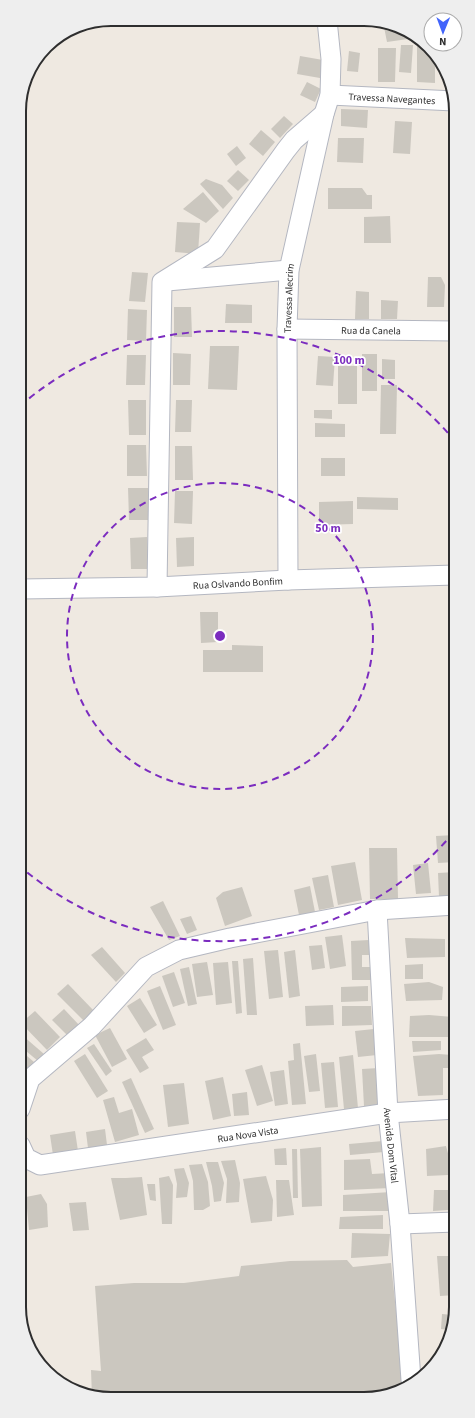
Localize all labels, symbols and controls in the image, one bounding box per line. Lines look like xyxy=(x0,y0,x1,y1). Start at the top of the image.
north arrow xyxy=(423,12,463,52)
text: N xyxy=(439,34,447,49)
street label: Travessa Navegantes xyxy=(348,90,436,108)
street label: Travessa Alecrim xyxy=(281,262,298,333)
street label: Rua da Canela xyxy=(341,324,401,338)
text: 100 m xyxy=(333,352,365,369)
text: 50 m xyxy=(315,520,341,537)
street label: Rua Oslvando Bonfim xyxy=(193,574,283,593)
centre of rings xyxy=(213,629,227,643)
street label: Avenida Dom Vital xyxy=(380,1107,402,1184)
street label: Rua Nova Vista xyxy=(216,1123,279,1146)

